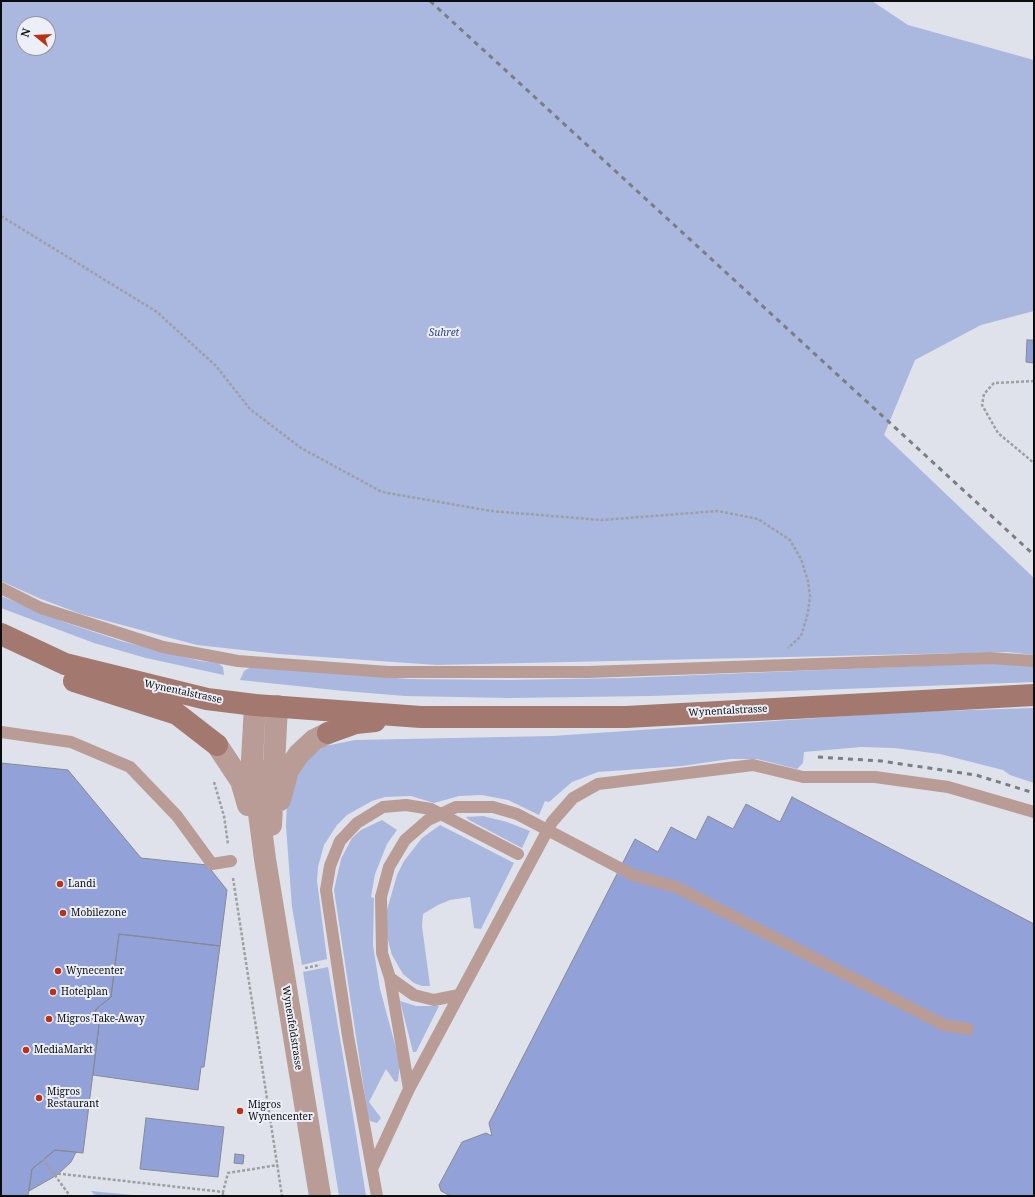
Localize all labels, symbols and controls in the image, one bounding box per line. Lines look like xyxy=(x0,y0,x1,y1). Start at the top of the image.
north arrow xyxy=(16,16,56,56)
text: N xyxy=(17,26,34,39)
park label: Suhret xyxy=(429,327,459,339)
street label: Wynentalstrasse xyxy=(143,678,223,706)
street label: Wynentalstrasse xyxy=(688,703,768,719)
place label: Landi xyxy=(68,878,96,890)
marker: Landi xyxy=(55,879,65,889)
place label: Mobilezone xyxy=(71,907,127,919)
marker: Mobilezone xyxy=(58,908,68,918)
place label: Wynecenter xyxy=(66,965,124,977)
marker: Wynecenter xyxy=(53,966,63,976)
street label: Wynenfeldstrasse xyxy=(279,985,305,1071)
place label: Hotelplan xyxy=(61,986,108,998)
marker: Hotelplan xyxy=(48,987,58,997)
place label: Migros Take-Away xyxy=(57,1013,145,1025)
marker: Migros Take-Away xyxy=(44,1014,54,1024)
place label: MediaMarkt xyxy=(34,1044,93,1056)
marker: MediaMarkt xyxy=(21,1045,31,1055)
place label: Migros Restaurant xyxy=(47,1086,99,1110)
marker: Migros Restaurant xyxy=(34,1093,44,1103)
place label: Migros Wynencenter xyxy=(248,1099,313,1122)
marker: Migros Wynencenter xyxy=(235,1106,245,1116)

